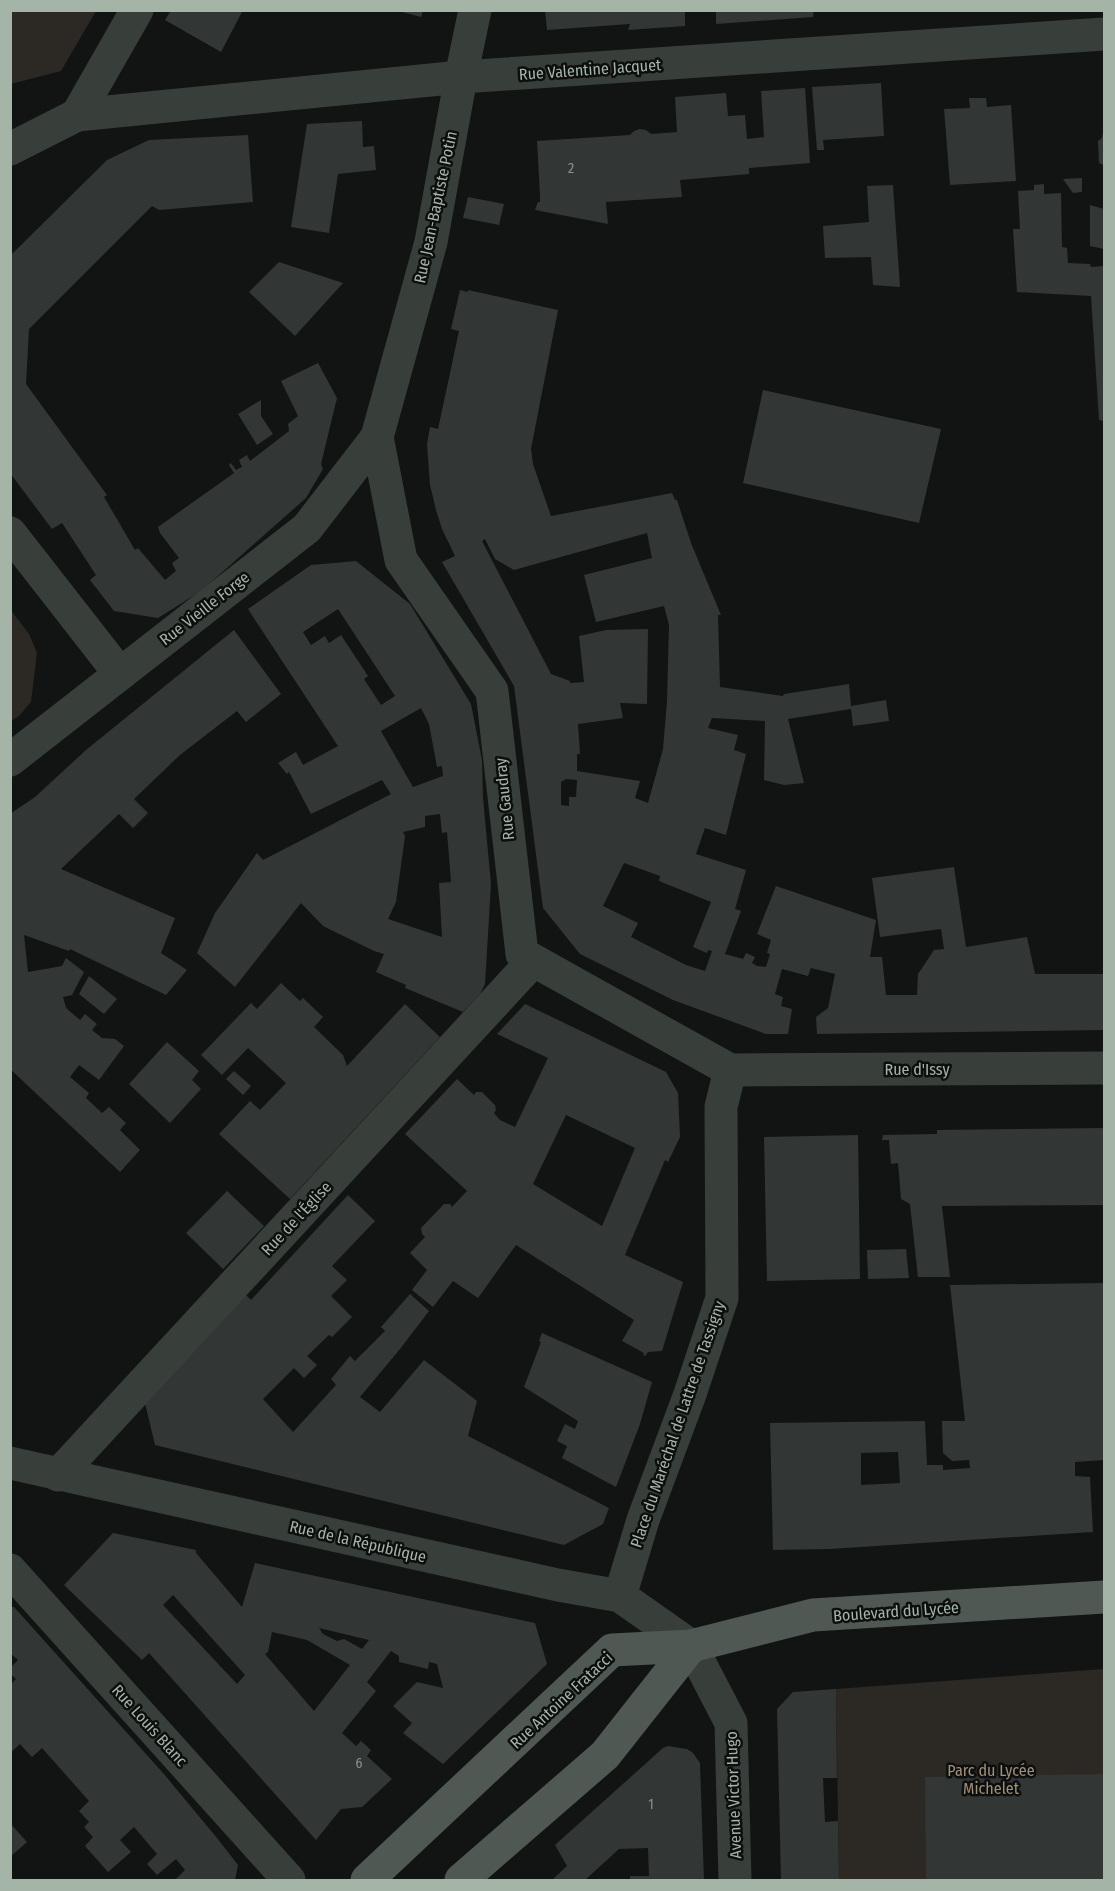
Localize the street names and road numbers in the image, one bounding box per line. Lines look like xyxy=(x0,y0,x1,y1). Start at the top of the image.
street label: Rue Valentine Jacquet xyxy=(518,55,663,84)
street label: Rue Jean-Baptiste Potin xyxy=(410,129,461,285)
street label: Rue Vieille Forge xyxy=(156,568,253,649)
street label: Rue Gaudray xyxy=(491,756,518,841)
street label: Rue d'Issy xyxy=(884,1060,950,1079)
street label: Rue de l'Église xyxy=(257,1177,335,1259)
street label: Place du Maréchal de Lattre de Tassigny xyxy=(626,1297,729,1550)
street label: Rue de la République xyxy=(288,1517,428,1566)
street label: Boulevard du Lycée xyxy=(833,1598,960,1625)
street label: Rue Antoine Fratacci xyxy=(506,1648,616,1753)
street label: Rue Louis Blanc xyxy=(108,1681,191,1770)
street label: Avenue Victor Hugo xyxy=(722,1731,745,1859)

